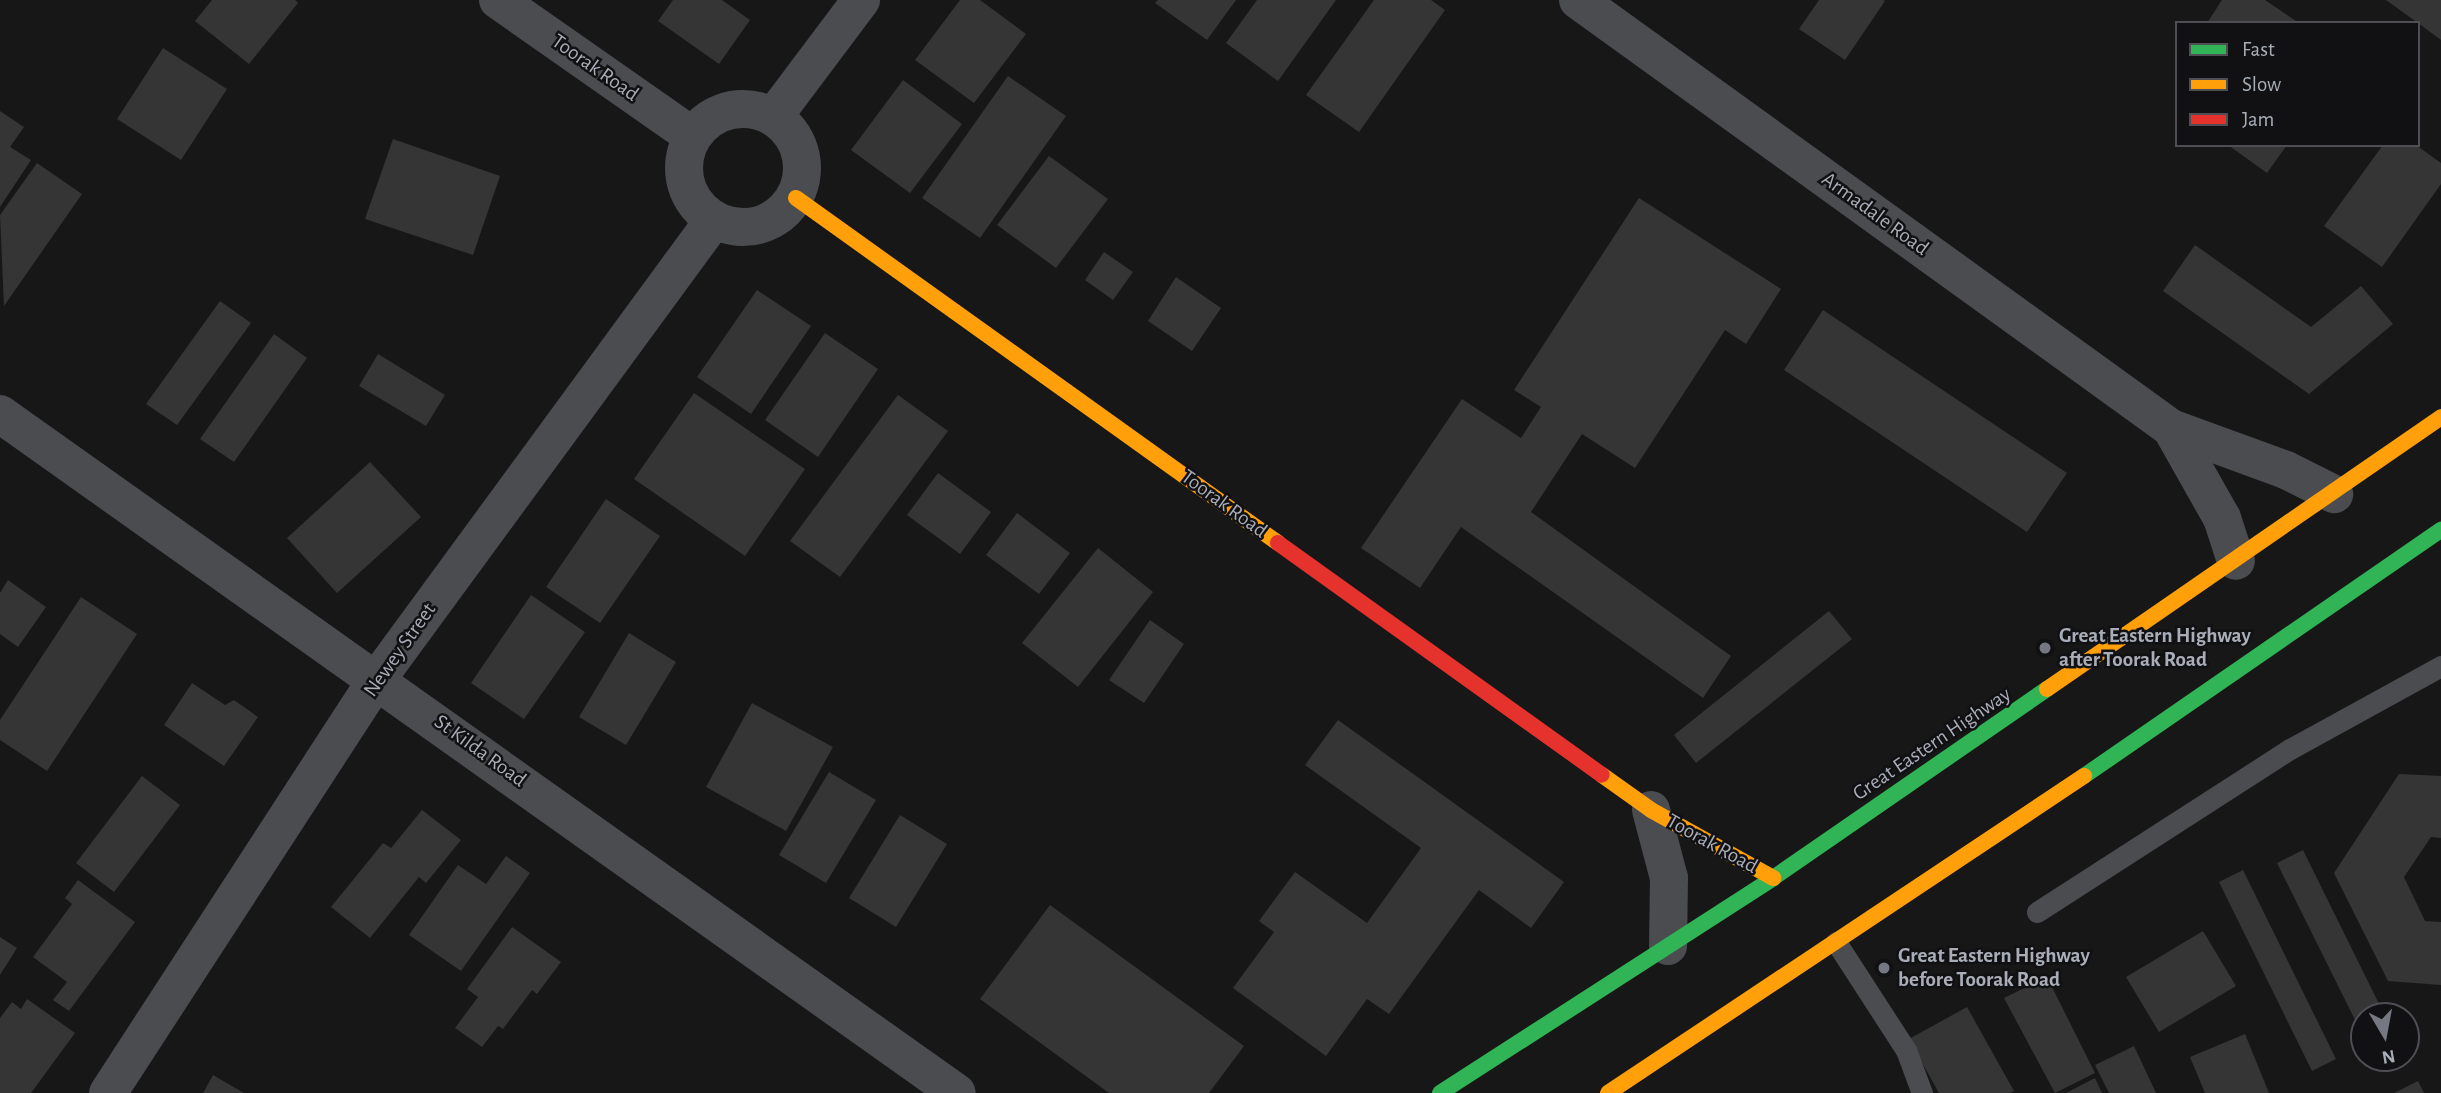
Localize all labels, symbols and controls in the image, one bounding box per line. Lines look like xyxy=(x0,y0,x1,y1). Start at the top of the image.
legend xyxy=(2175,21,2420,147)
street label: Toorak Road xyxy=(547,29,643,107)
text: Fast xyxy=(2242,39,2275,60)
text: Slow xyxy=(2242,74,2281,95)
text: Jam xyxy=(2242,109,2274,130)
street label: Armadale Road xyxy=(1817,167,1933,261)
street label: Toorak Road xyxy=(1176,464,1272,544)
street label: Newey Street xyxy=(358,598,442,702)
place label: Great Eastern Highway after Toorak Road xyxy=(2059,623,2251,673)
marker: Great Eastern Highway after Toorak Road xyxy=(2037,640,2053,656)
street label: Great Eastern Highway xyxy=(1848,682,2016,806)
street label: St Kilda Road xyxy=(429,709,531,793)
street label: Toorak Road xyxy=(1662,809,1762,879)
place label: Great Eastern Highway before Toorak Road xyxy=(1898,943,2090,993)
marker: Great Eastern Highway before Toorak Road xyxy=(1876,960,1892,976)
north arrow xyxy=(2350,1002,2420,1072)
text: N xyxy=(2380,1046,2397,1067)

